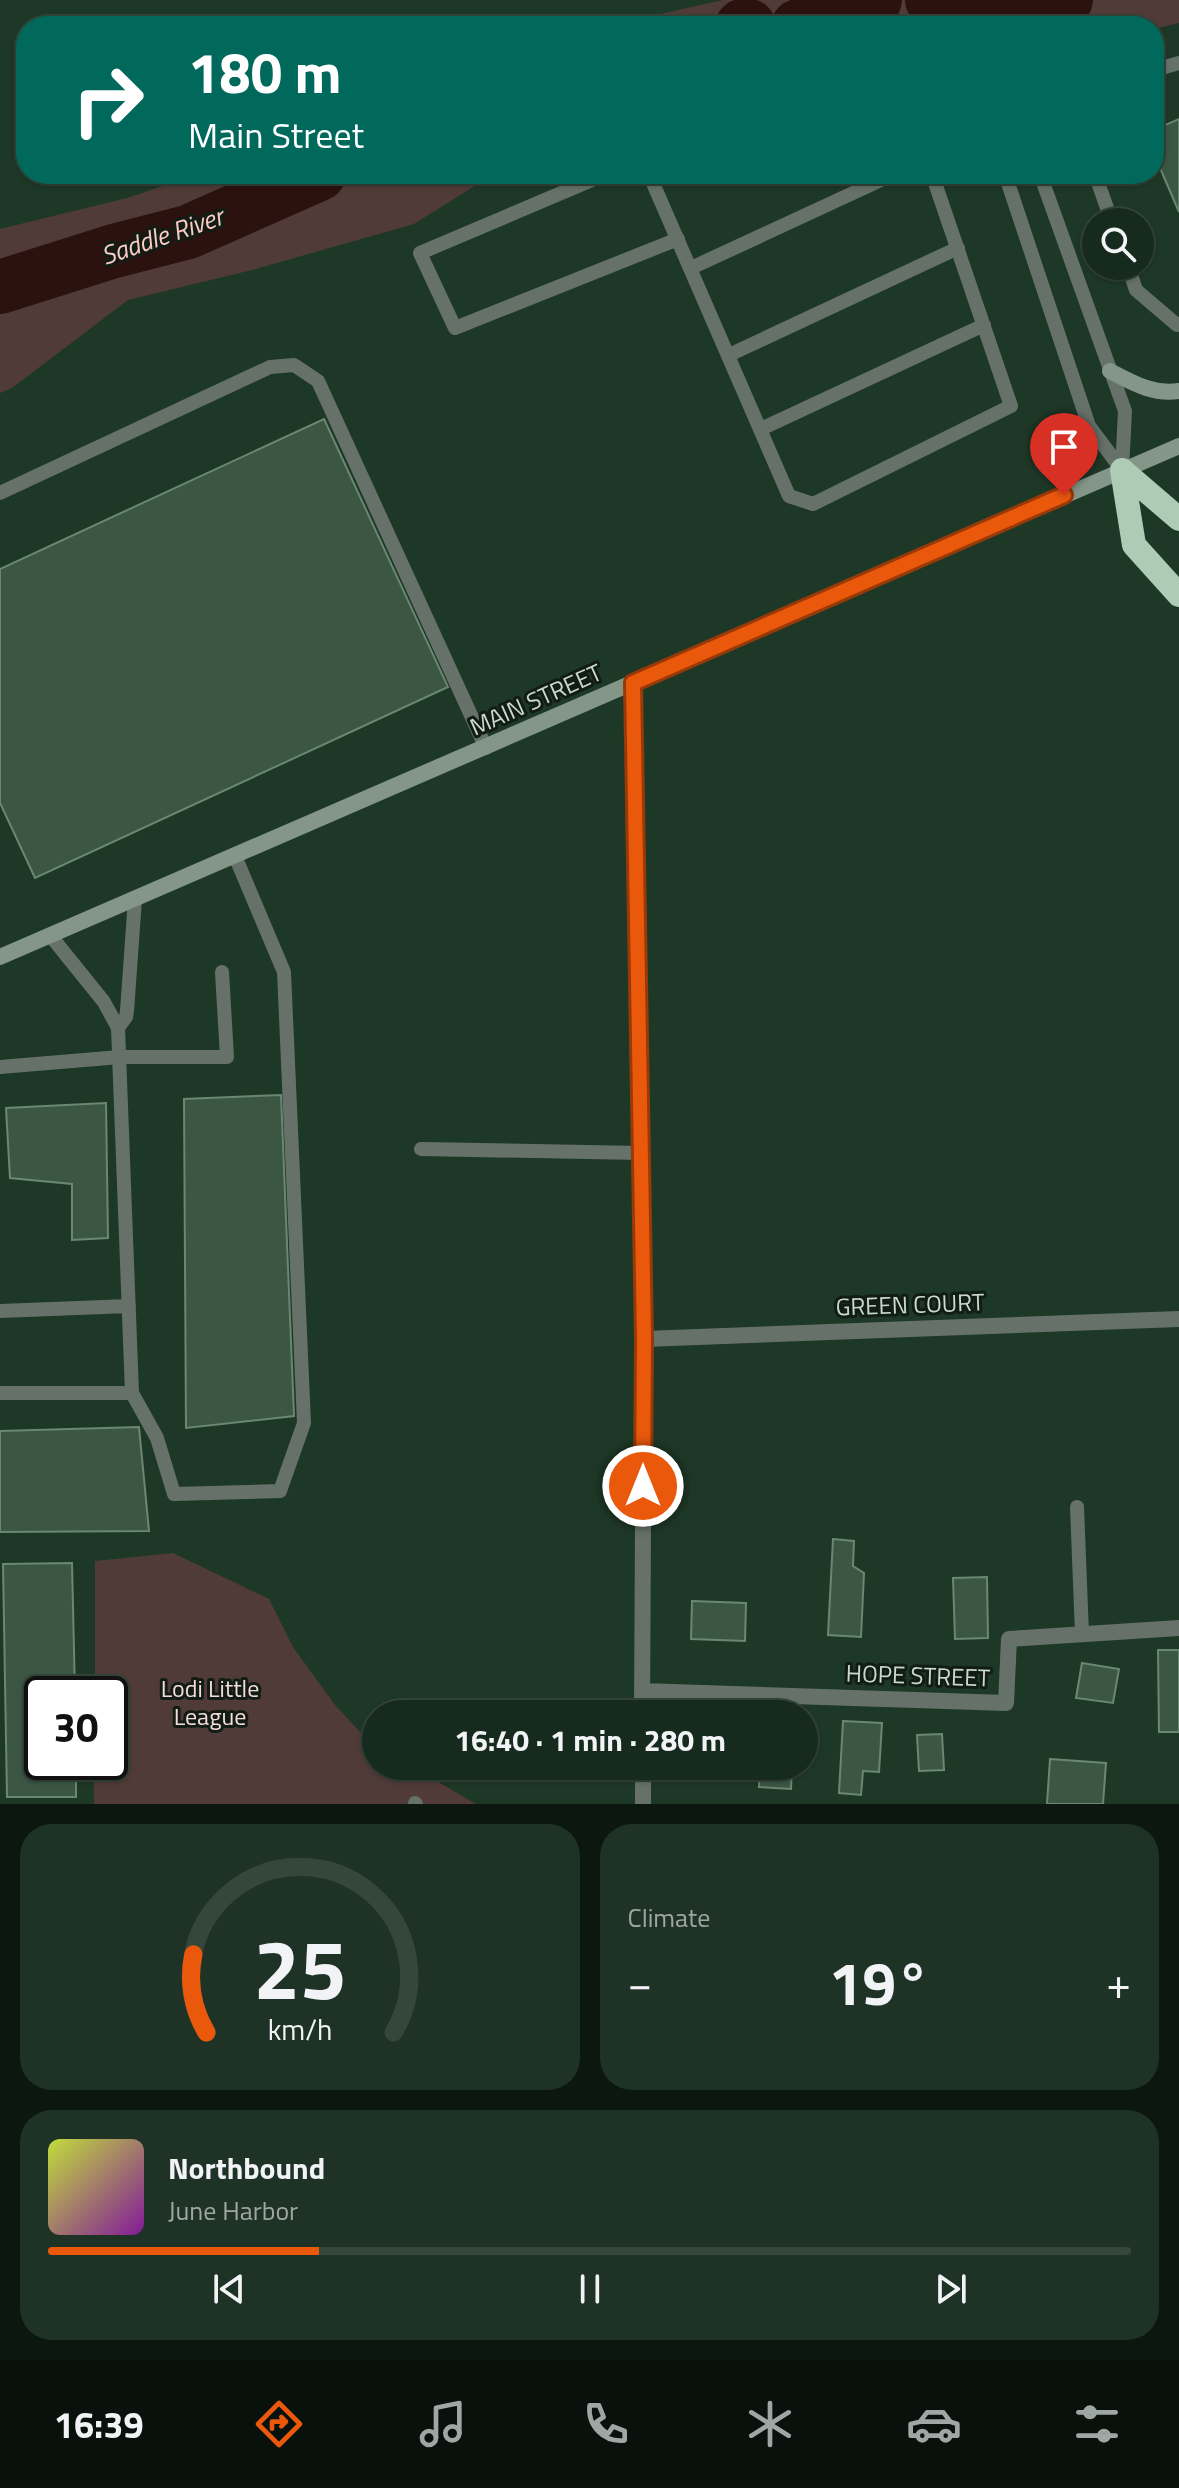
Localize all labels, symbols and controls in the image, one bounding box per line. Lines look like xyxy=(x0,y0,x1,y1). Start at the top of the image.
text: 180 m xyxy=(188,30,341,115)
icon: right xyxy=(56,48,160,152)
text: Main Street xyxy=(188,107,364,162)
water label: Saddle River xyxy=(95,196,231,275)
map controls xyxy=(1082,208,1154,280)
button: search xyxy=(1082,208,1154,280)
pin xyxy=(1030,413,1098,495)
icon: arrive xyxy=(1042,425,1086,469)
street label: MAIN STREET xyxy=(464,654,608,744)
street label: GREEN COURT xyxy=(835,1283,985,1325)
position arrow xyxy=(601,1444,685,1528)
street label: HOPE STREET xyxy=(845,1654,991,1696)
park label: Lodi Little League xyxy=(161,1670,259,1734)
speed limit sign: 30 xyxy=(24,1676,128,1780)
text: 16:40 · 1 min · 280 m xyxy=(454,1717,726,1763)
text: Climate xyxy=(628,1898,710,1937)
text: 25 xyxy=(253,1905,346,2031)
text: 19° xyxy=(829,1937,930,2028)
text: − xyxy=(628,1949,652,2016)
text: + xyxy=(1106,1949,1131,2016)
text: km/h xyxy=(267,2008,332,2051)
text: Northbound xyxy=(168,2145,325,2191)
text: June Harbor xyxy=(168,2191,298,2230)
icon: previous xyxy=(207,2267,251,2311)
icon: pause xyxy=(568,2267,612,2311)
icon: next xyxy=(929,2267,973,2311)
icon: directions xyxy=(251,2396,307,2452)
icon: music xyxy=(415,2396,471,2452)
icon: phone xyxy=(578,2396,634,2452)
icon: climate xyxy=(742,2396,798,2452)
icon: car xyxy=(906,2396,962,2452)
icon: filters xyxy=(1069,2396,1125,2452)
text: 16:39 xyxy=(54,2397,144,2452)

